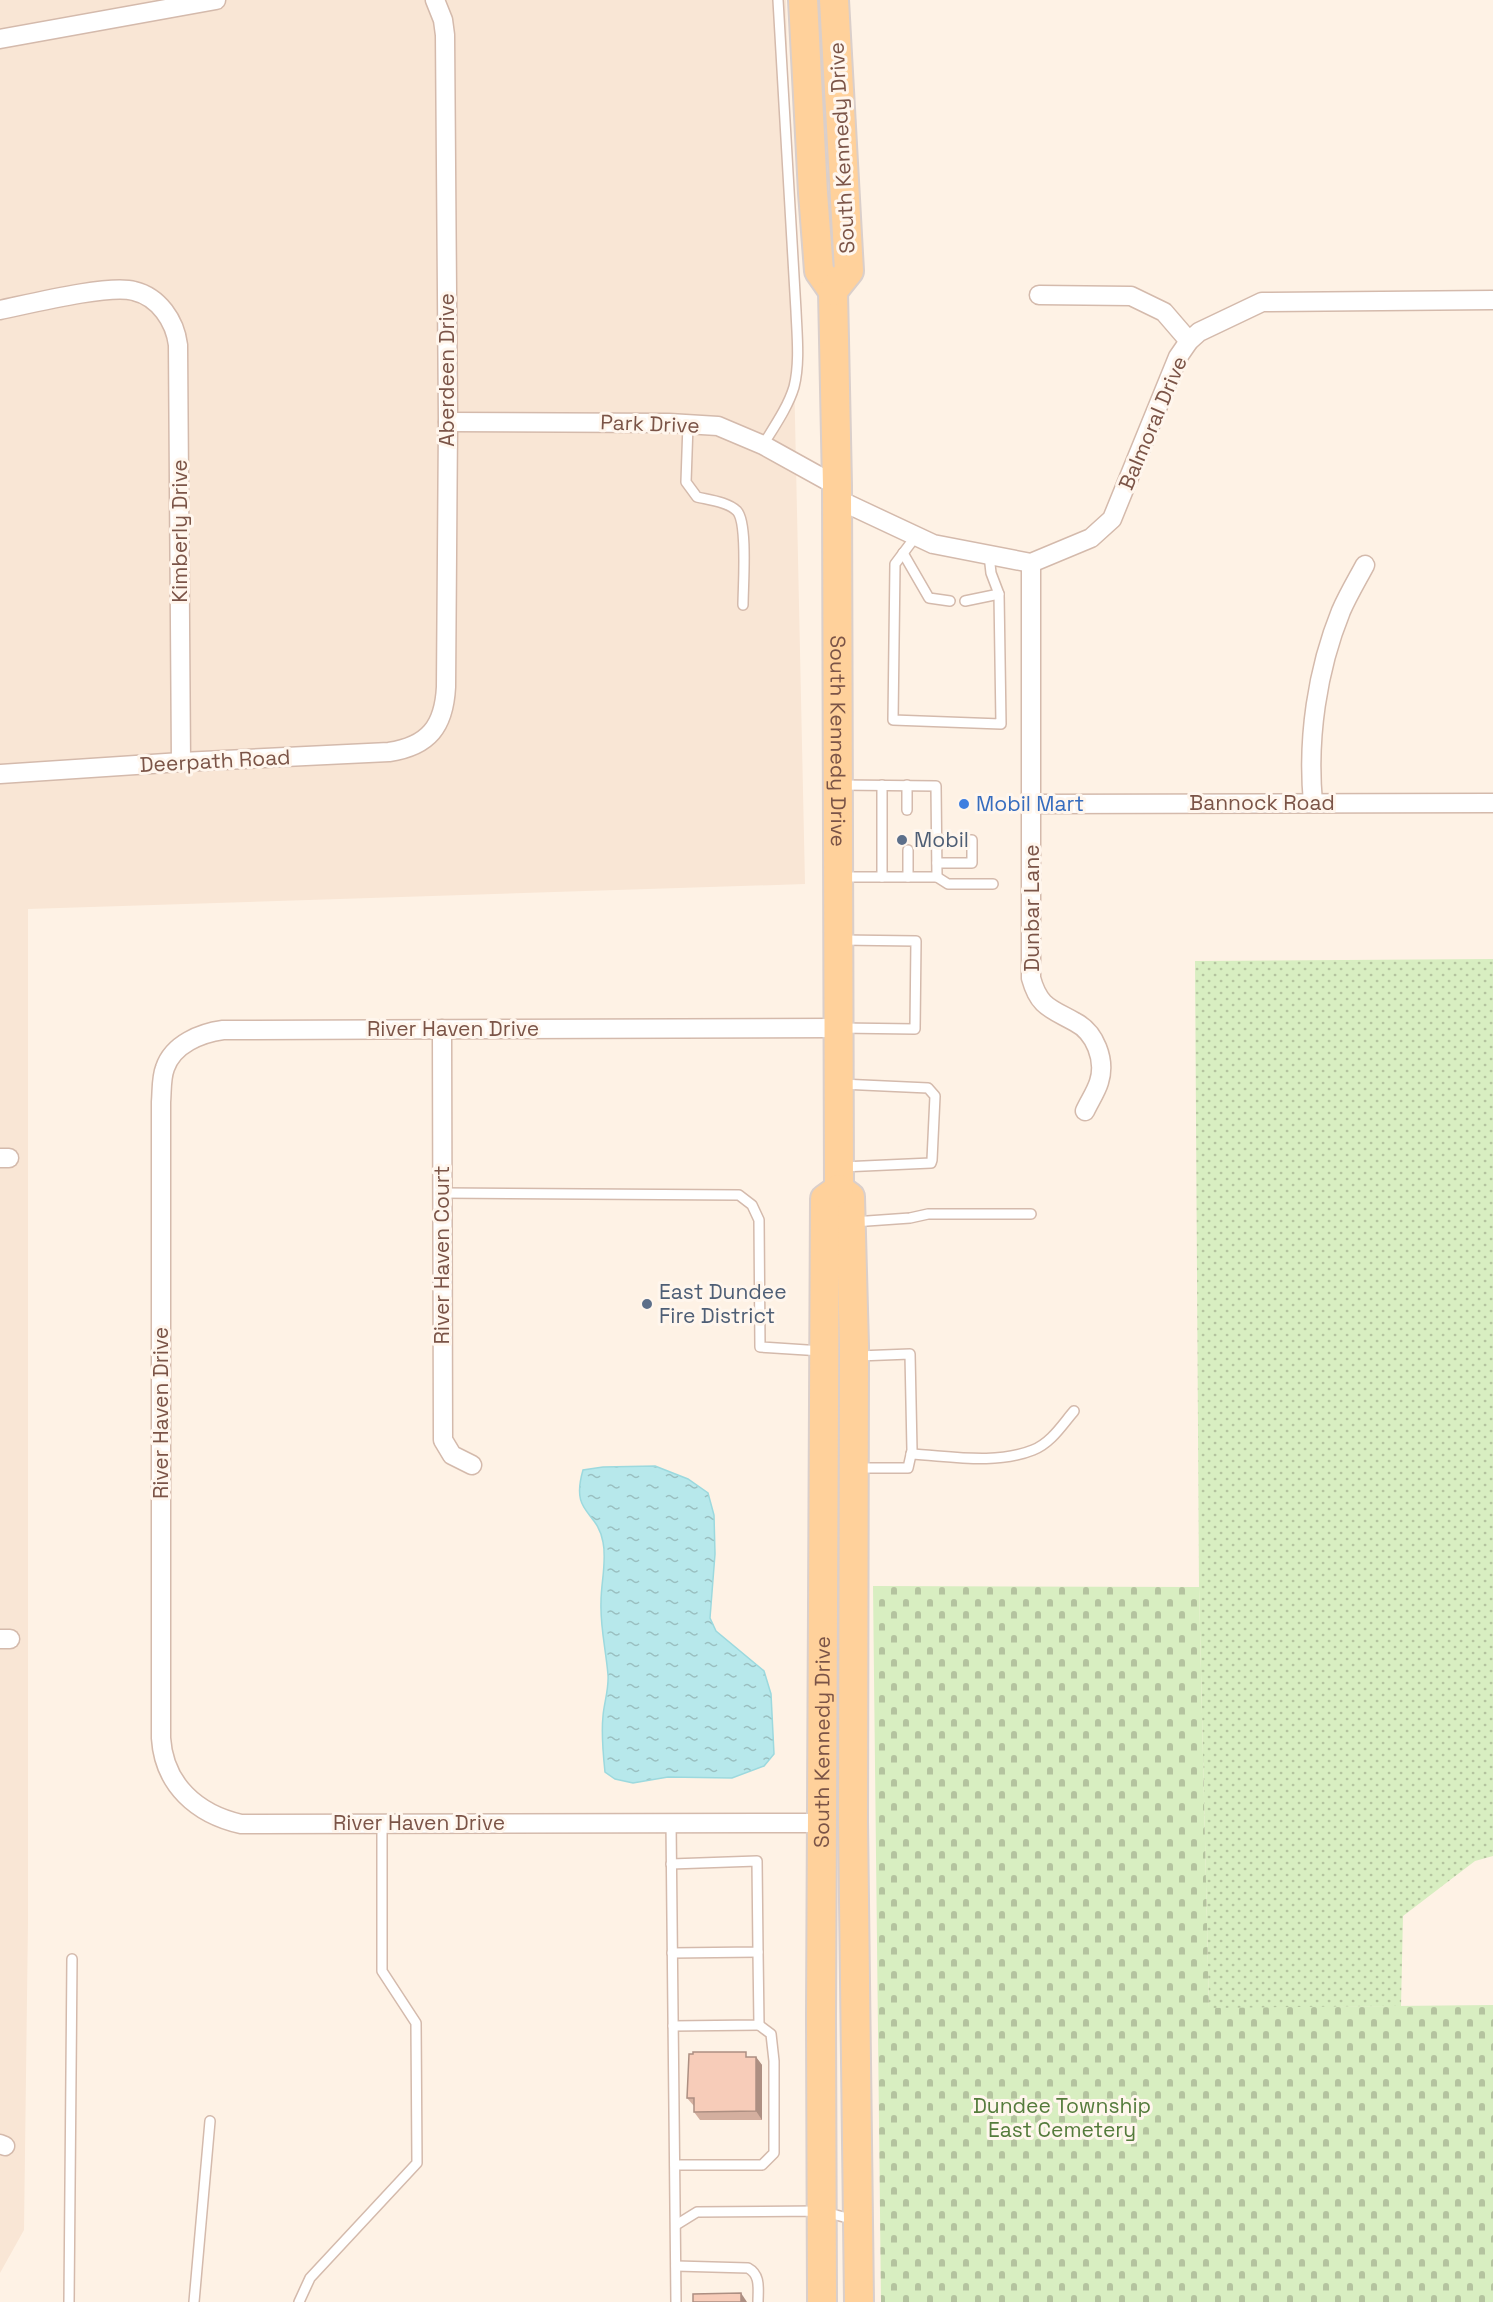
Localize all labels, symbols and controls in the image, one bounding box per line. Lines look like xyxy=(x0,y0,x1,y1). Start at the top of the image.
street label: South Kennedy Drive xyxy=(822,42,861,254)
street label: Aberdeen Drive xyxy=(433,293,460,447)
street label: Balmoral Drive xyxy=(1112,352,1193,494)
street label: Park Drive xyxy=(600,408,700,439)
street label: Kimberly Drive xyxy=(166,459,193,603)
street label: South Kennedy Drive xyxy=(824,635,852,847)
street label: Deerpath Road xyxy=(139,743,291,778)
street label: Bannock Road xyxy=(1189,789,1335,816)
place label: Mobil Mart xyxy=(976,790,1084,817)
marker: Mobil Mart xyxy=(957,797,971,811)
place label: Mobil xyxy=(914,826,969,853)
marker: Mobil xyxy=(895,833,909,847)
street label: Dunbar Lane xyxy=(1018,844,1045,972)
street label: River Haven Drive xyxy=(367,1015,539,1042)
street label: River Haven Court xyxy=(428,1166,455,1344)
place label: East Dundee Fire District xyxy=(659,1278,787,1329)
marker: East Dundee Fire District xyxy=(640,1297,654,1311)
street label: River Haven Drive xyxy=(147,1327,174,1499)
street label: South Kennedy Drive xyxy=(808,1636,836,1848)
street label: River Haven Drive xyxy=(333,1809,505,1836)
park label: Dundee Township East Cemetery xyxy=(973,2092,1151,2143)

